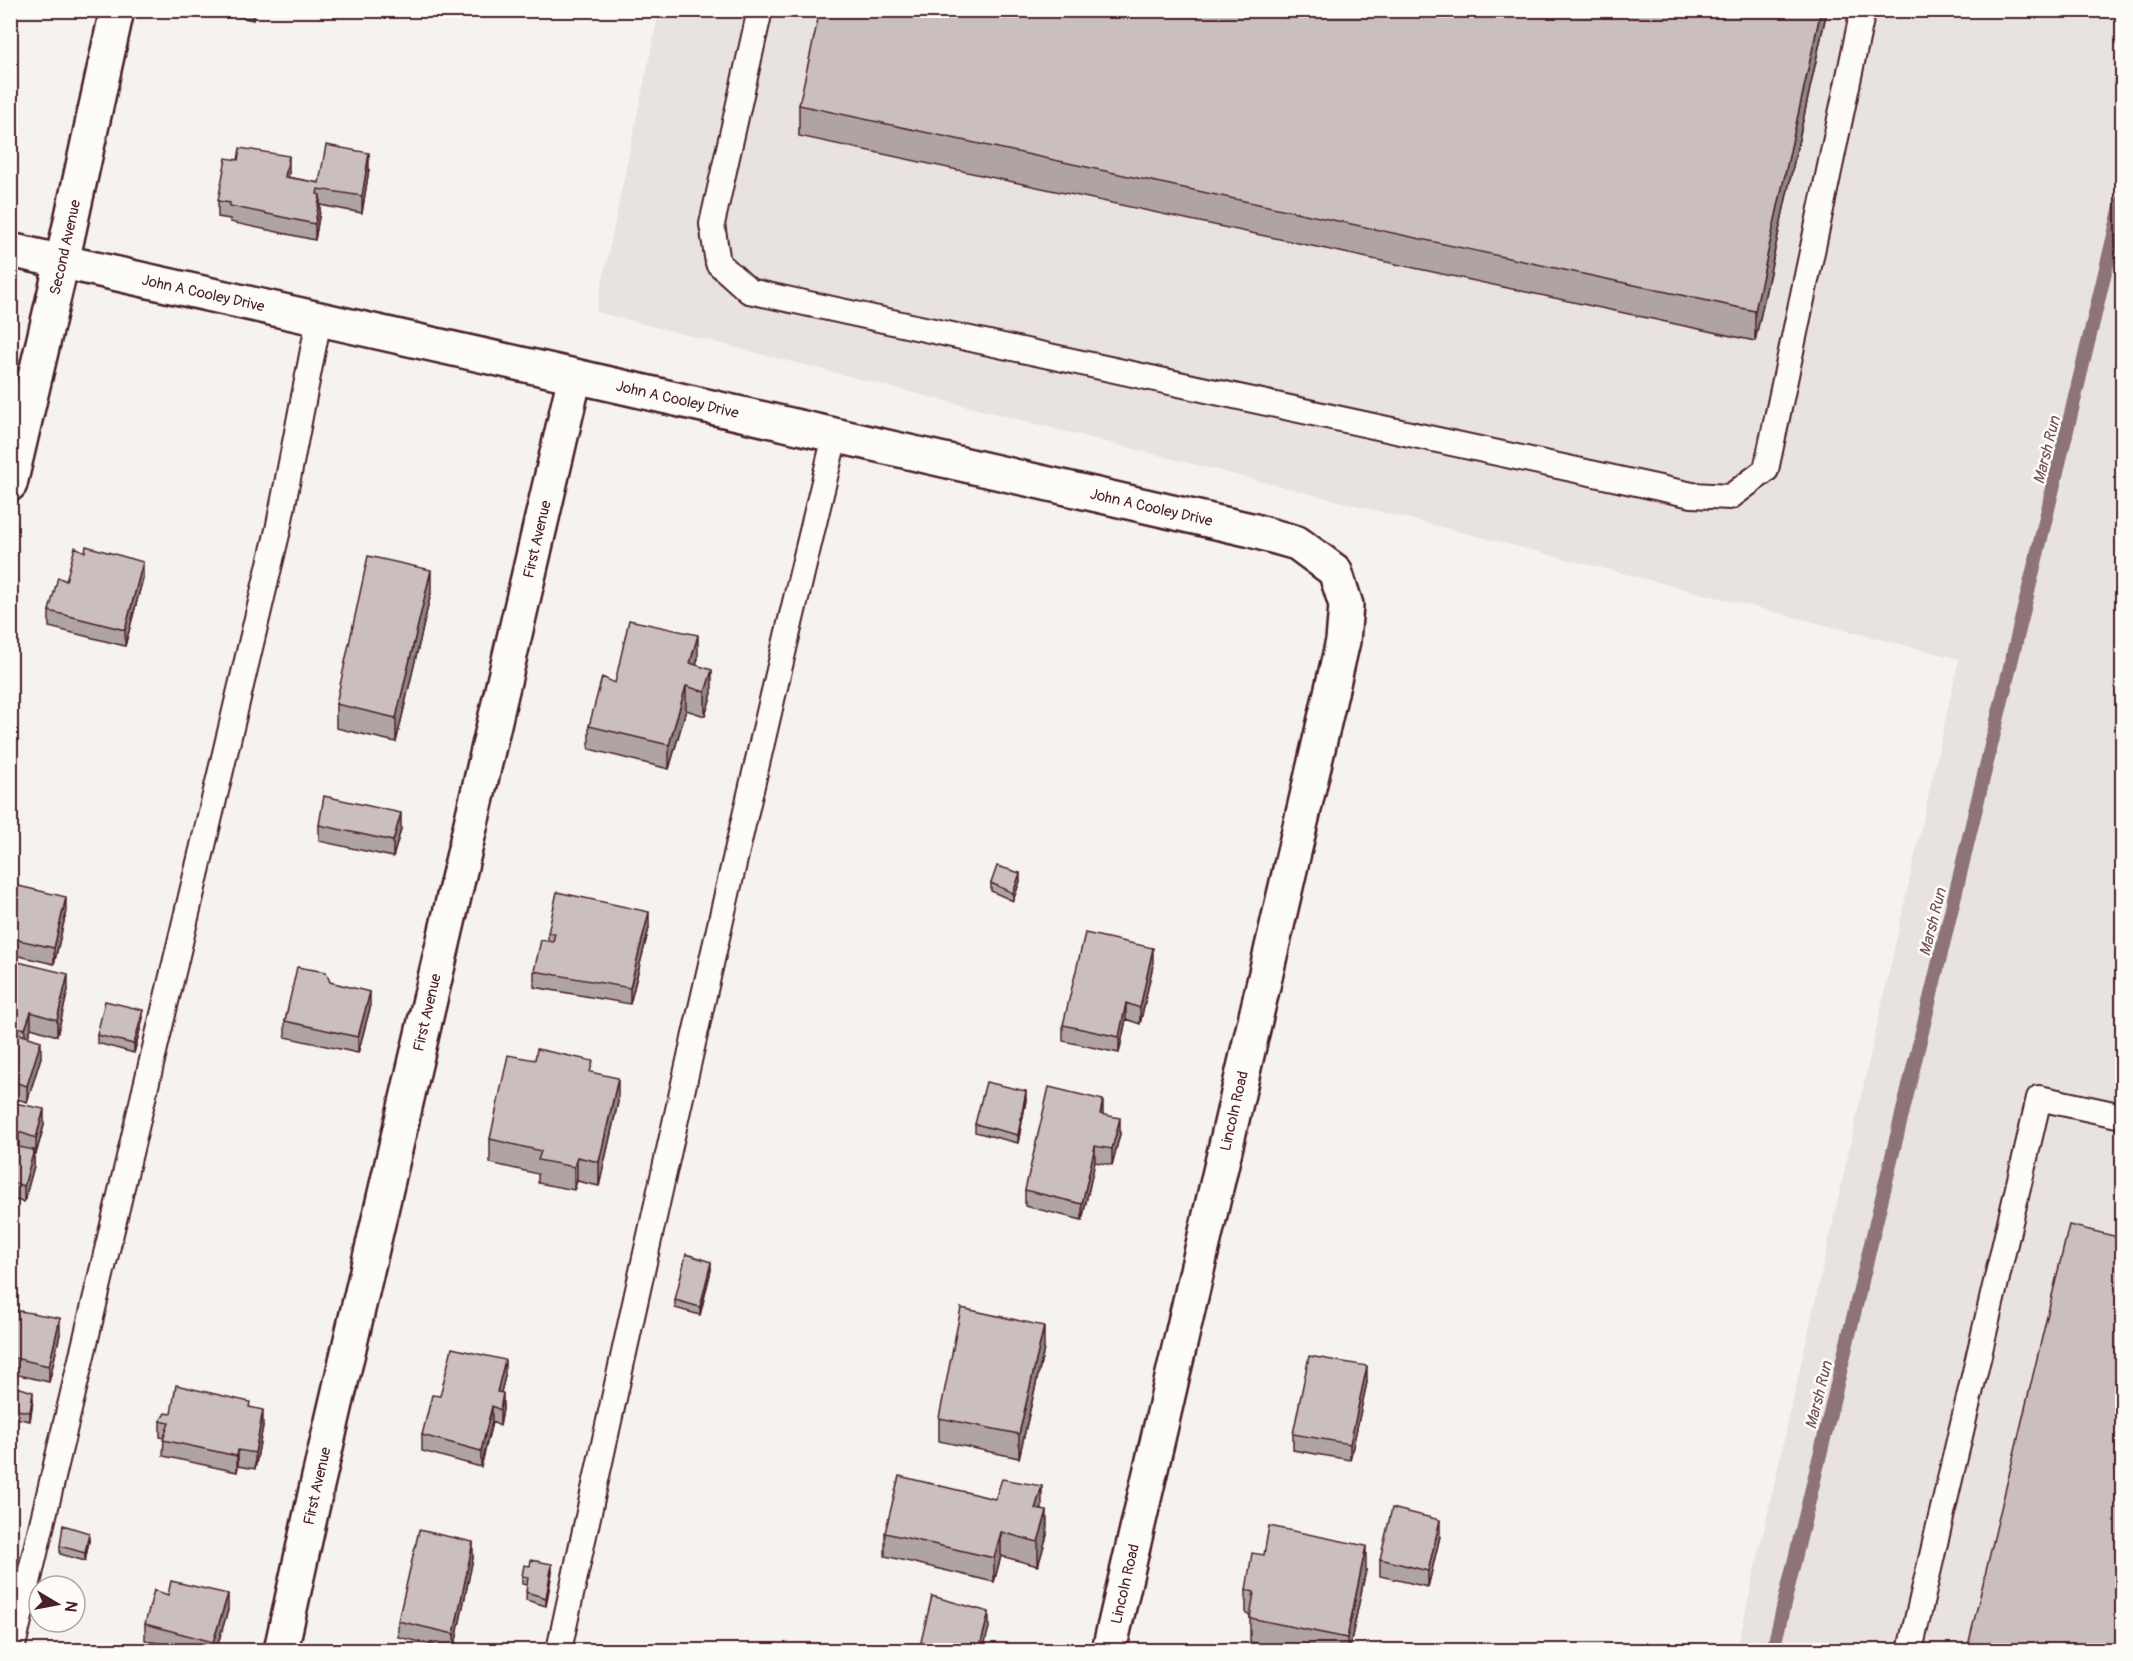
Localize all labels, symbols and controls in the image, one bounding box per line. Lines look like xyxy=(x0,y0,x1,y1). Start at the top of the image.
street label: Second Avenue xyxy=(46,197,85,297)
street label: John A Cooley Drive xyxy=(140,271,267,317)
street label: John A Cooley Drive xyxy=(614,377,741,423)
water label: Marsh Run xyxy=(2029,413,2065,486)
street label: John A Cooley Drive xyxy=(1088,485,1215,531)
street label: First Avenue xyxy=(519,498,556,580)
water label: Marsh Run xyxy=(1915,885,1951,958)
street label: First Avenue xyxy=(409,971,446,1053)
street label: Lincoln Road xyxy=(1216,1069,1253,1153)
water label: Marsh Run xyxy=(1801,1358,1837,1431)
street label: First Avenue xyxy=(300,1445,336,1527)
street label: Lincoln Road xyxy=(1107,1542,1144,1626)
north arrow xyxy=(27,1574,87,1634)
text: N xyxy=(60,1599,82,1614)

